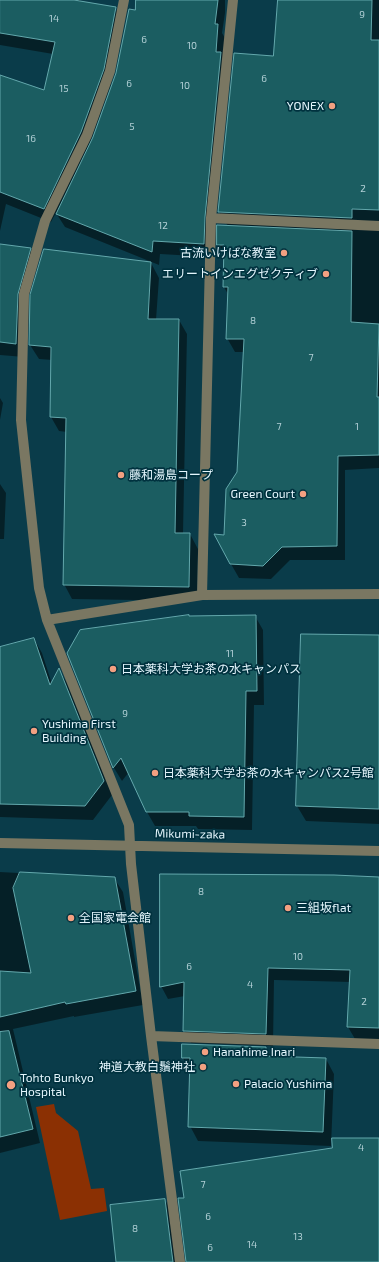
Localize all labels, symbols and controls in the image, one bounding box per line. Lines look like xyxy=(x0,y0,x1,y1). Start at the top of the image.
house number: 9 xyxy=(359,9,365,21)
house number: 14 xyxy=(49,13,59,25)
house number: 6 xyxy=(141,34,147,46)
house number: 10 xyxy=(187,40,197,52)
house number: 6 xyxy=(261,73,267,85)
house number: 6 xyxy=(126,78,132,90)
house number: 10 xyxy=(180,80,190,92)
house number: 15 xyxy=(59,83,69,95)
place label: YONEX xyxy=(287,99,324,113)
marker: YONEX xyxy=(327,101,337,111)
house number: 5 xyxy=(129,121,135,133)
house number: 16 xyxy=(26,133,36,145)
house number: 2 xyxy=(360,183,366,195)
house number: 12 xyxy=(158,220,168,232)
place label: 古流いけばな教室 xyxy=(180,246,276,260)
marker: 古流いけばな教室 xyxy=(279,248,289,258)
place label: エリートインエグゼクティブ xyxy=(162,267,318,281)
marker: エリートインエグゼクティブ xyxy=(321,269,331,279)
house number: 8 xyxy=(250,315,256,327)
house number: 7 xyxy=(308,352,314,364)
house number: 7 xyxy=(276,421,282,433)
house number: 1 xyxy=(355,421,359,433)
place label: 藤和湯島コープ xyxy=(129,468,213,482)
marker: 藤和湯島コープ xyxy=(116,470,126,480)
place label: Green Court xyxy=(230,487,295,501)
marker: Green Court xyxy=(298,489,308,499)
house number: 3 xyxy=(241,517,247,529)
house number: 11 xyxy=(226,648,234,660)
place label: 日本薬科大学お茶の水キャンパス xyxy=(121,662,301,676)
marker: 日本薬科大学お茶の水キャンパス xyxy=(108,664,118,674)
house number: 9 xyxy=(122,708,128,720)
place label: Yushima First Building xyxy=(42,717,116,745)
marker: Yushima First Building xyxy=(29,726,39,736)
place label: 日本薬科大学お茶の水キャンパス2号館 xyxy=(163,766,374,780)
marker: 日本薬科大学お茶の水キャンパス2号館 xyxy=(150,768,160,778)
street label: Mikumi-zaka xyxy=(155,826,225,842)
house number: 8 xyxy=(198,886,204,898)
place label: 三組坂flat xyxy=(296,901,351,915)
marker: 三組坂flat xyxy=(283,903,293,913)
place label: 全国家電会館 xyxy=(79,911,151,925)
marker: 全国家電会館 xyxy=(66,913,76,923)
house number: 10 xyxy=(293,951,303,963)
house number: 6 xyxy=(186,961,192,973)
house number: 4 xyxy=(247,979,253,991)
house number: 2 xyxy=(361,996,367,1008)
place label: Hanahime Inari xyxy=(213,1045,295,1059)
marker: Hanahime Inari xyxy=(200,1047,210,1057)
place label: 神道大教白鬚神社 xyxy=(99,1060,195,1074)
marker: 神道大教白鬚神社 xyxy=(198,1062,208,1072)
place label: Tohto Bunkyo Hospital xyxy=(20,1071,94,1099)
place label: Palacio Yushima xyxy=(244,1077,332,1091)
marker: Tohto Bunkyo Hospital xyxy=(5,1079,17,1091)
marker: Palacio Yushima xyxy=(231,1079,241,1089)
house number: 4 xyxy=(358,1142,364,1154)
house number: 7 xyxy=(200,1179,206,1191)
house number: 6 xyxy=(205,1211,211,1223)
house number: 8 xyxy=(132,1223,138,1235)
house number: 13 xyxy=(293,1231,303,1243)
house number: 14 xyxy=(247,1239,257,1251)
house number: 6 xyxy=(207,1242,213,1254)

